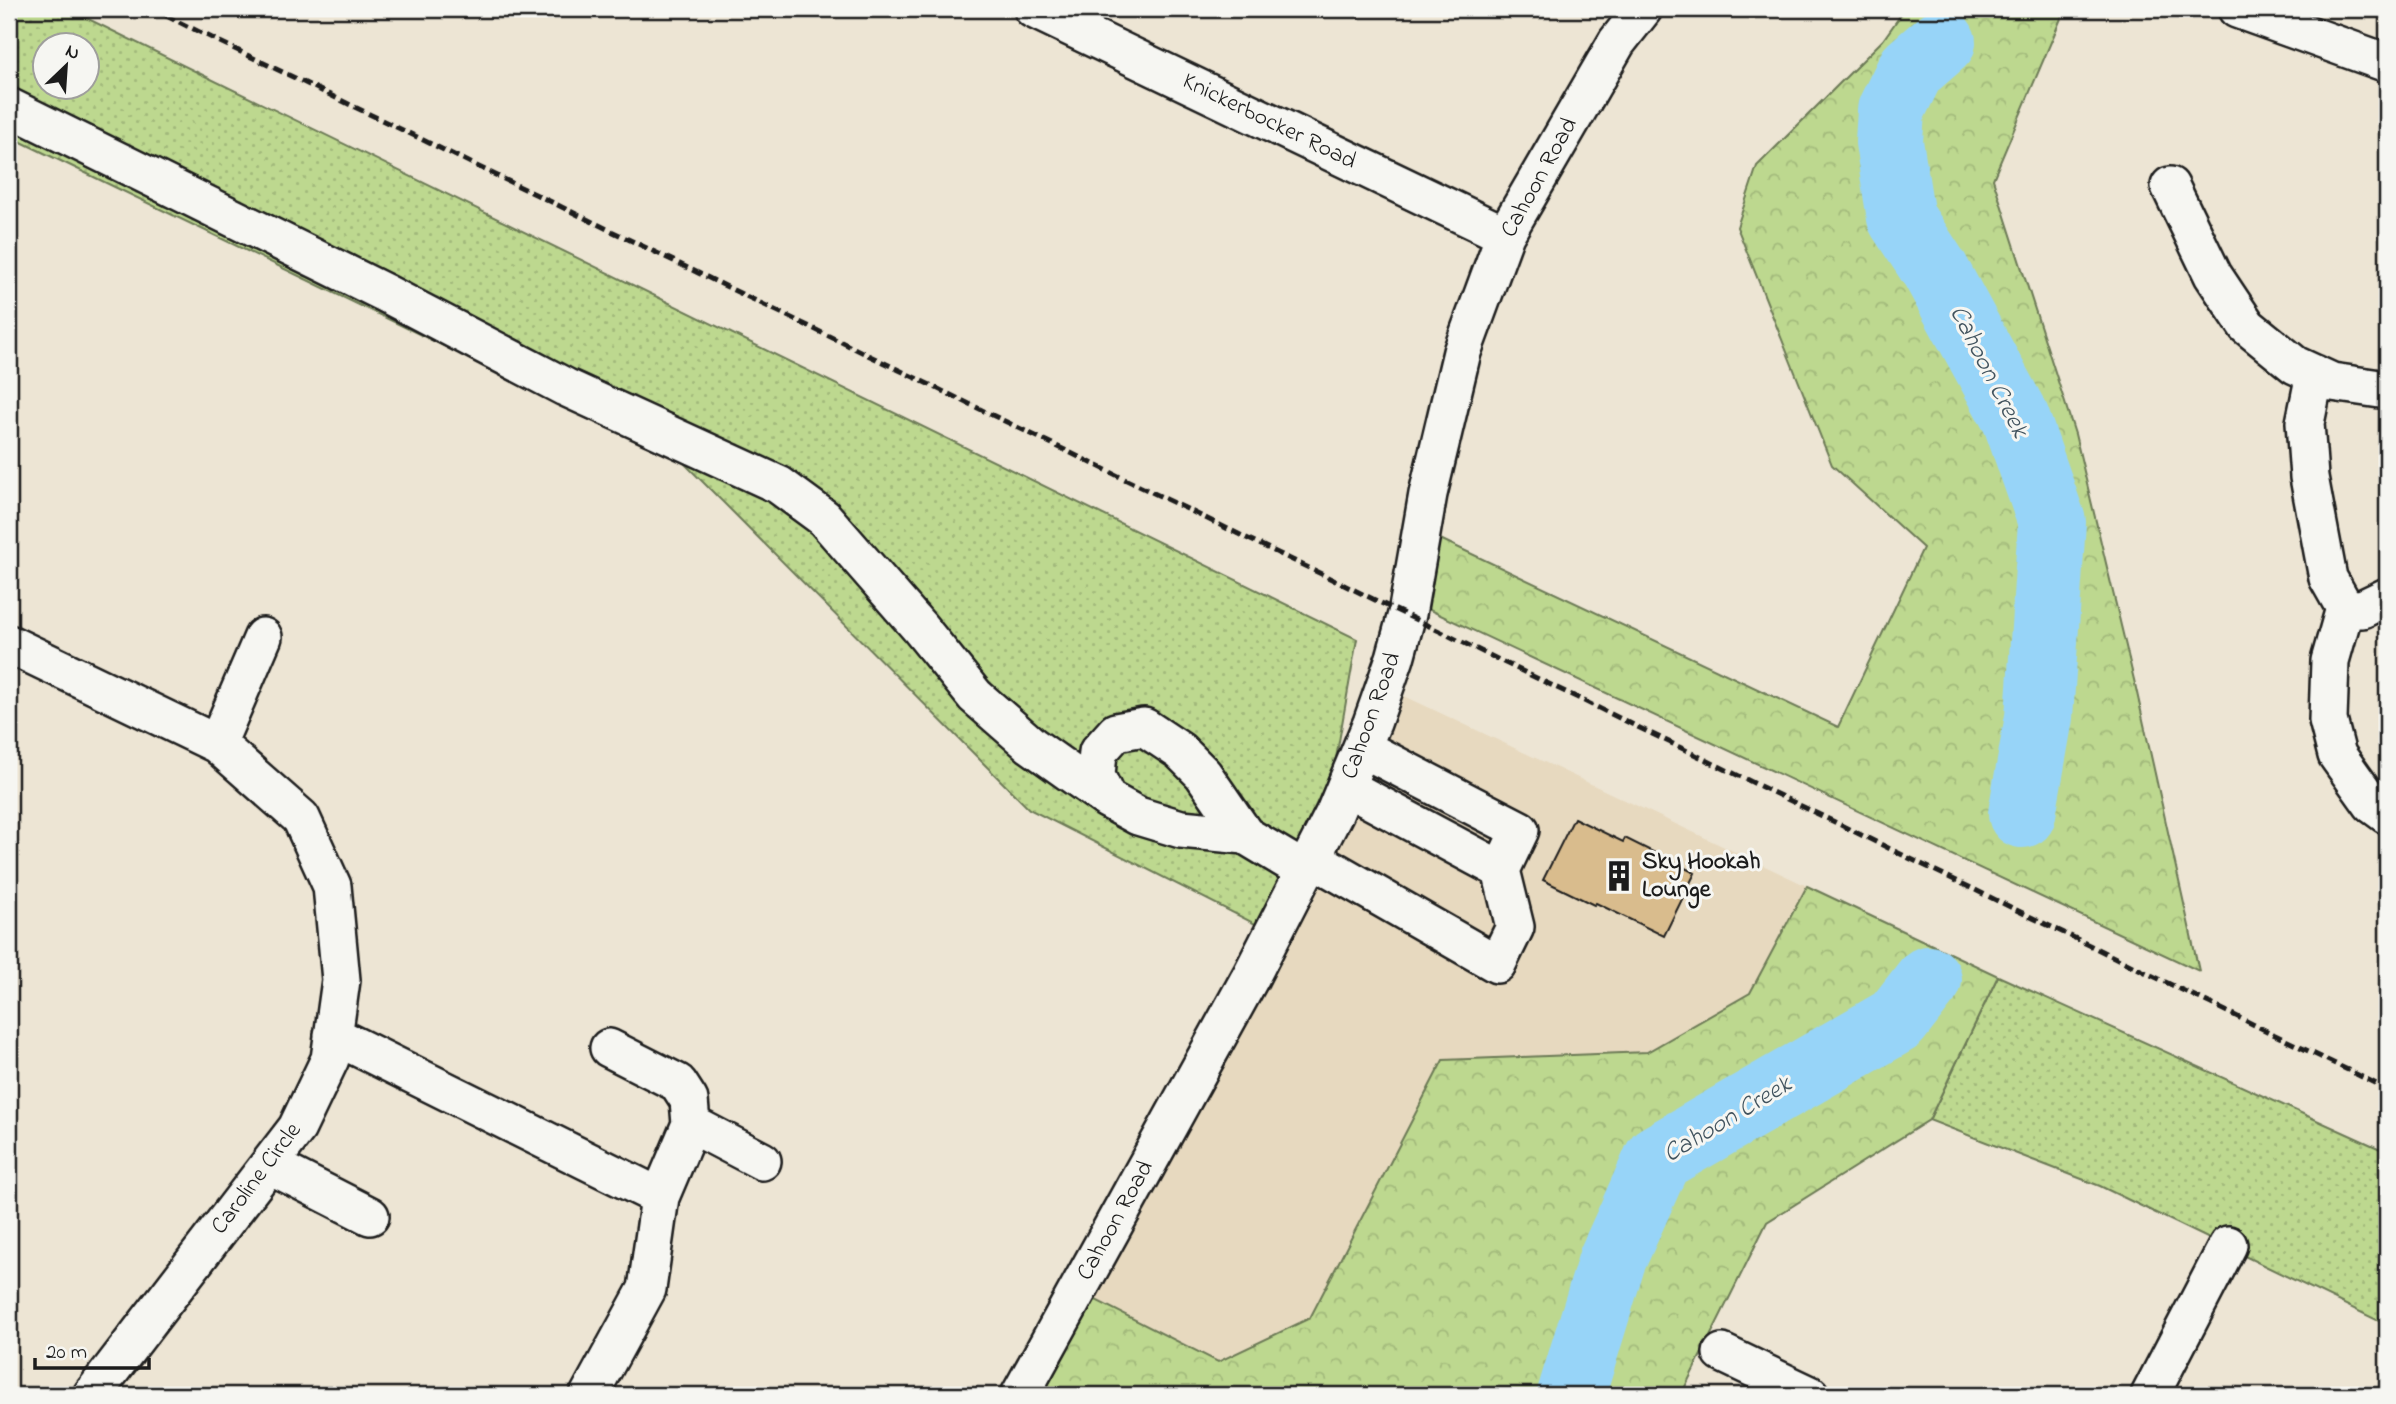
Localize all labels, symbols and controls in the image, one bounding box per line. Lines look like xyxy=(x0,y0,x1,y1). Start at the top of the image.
north arrow xyxy=(32,32,102,102)
text: N xyxy=(61,38,84,68)
street label: Knickerbocker Road xyxy=(1176,65,1362,180)
street label: Cahoon Road xyxy=(1493,111,1588,244)
water label: Cahoon Creek xyxy=(1938,299,2038,446)
street label: Cahoon Road xyxy=(1333,647,1411,784)
place label: Sky Hookah Lounge xyxy=(1642,845,1760,909)
building icon: Sky Hookah Lounge xyxy=(1602,859,1636,893)
water label: Cahoon Creek xyxy=(1656,1066,1801,1173)
street label: Caroline Circle xyxy=(203,1115,311,1243)
street label: Cahoon Road xyxy=(1069,1154,1164,1287)
scale bar xyxy=(35,1327,149,1371)
text: 20 m xyxy=(46,1338,87,1368)

